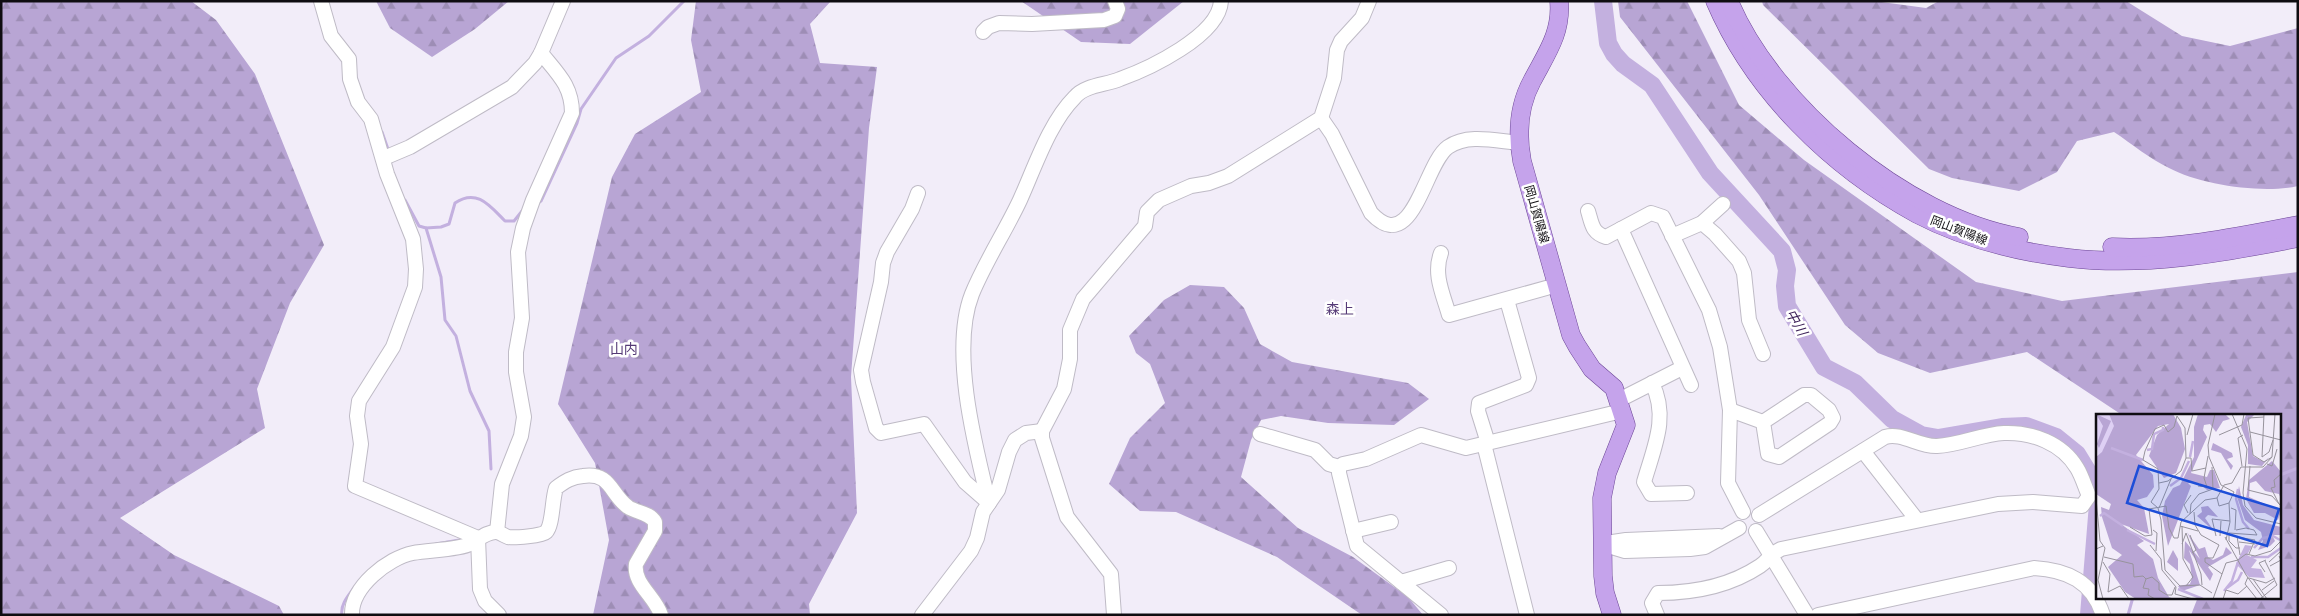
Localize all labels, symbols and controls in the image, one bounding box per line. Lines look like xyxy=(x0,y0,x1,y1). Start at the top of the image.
street label: 岡山賀陽線 xyxy=(1521,183,1553,245)
street label: 岡山賀陽線 xyxy=(1928,211,1990,249)
district label: 森上 xyxy=(1326,299,1354,318)
water label: 中川 xyxy=(1782,305,1813,341)
district label: 山内 xyxy=(610,339,638,358)
inset map xyxy=(2096,414,2282,598)

